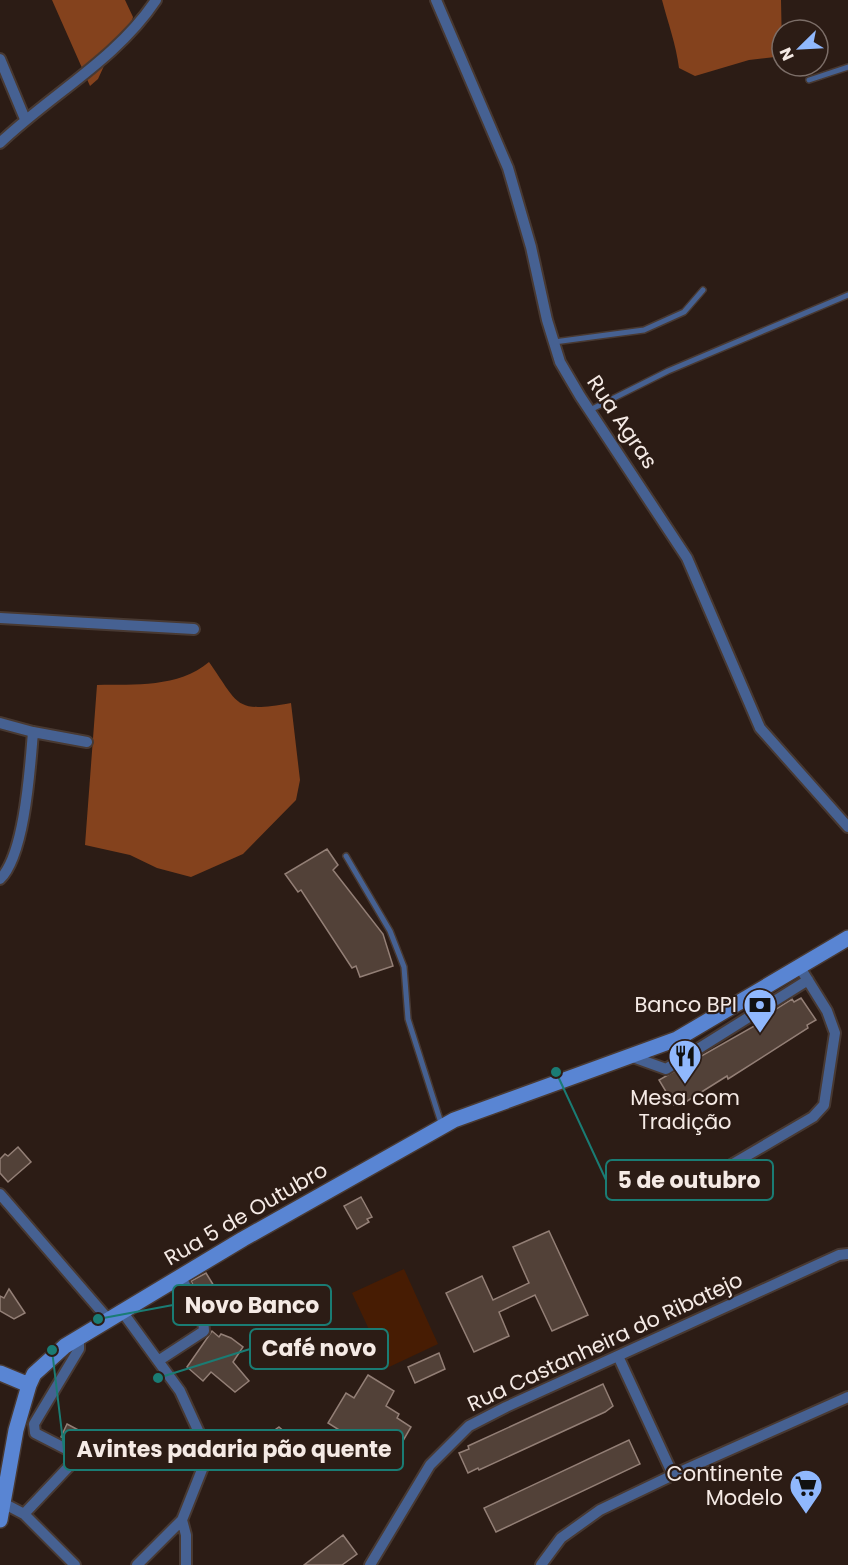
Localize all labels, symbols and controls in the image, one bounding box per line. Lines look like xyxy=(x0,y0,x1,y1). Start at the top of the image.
north arrow xyxy=(770,18,830,78)
text: N xyxy=(774,44,800,64)
street label: Rua Agras xyxy=(580,369,664,474)
bank icon: Banco BPI xyxy=(742,987,778,1034)
place label: Banco BPI xyxy=(634,990,737,1019)
restaurant icon: Mesa com Tradição xyxy=(667,1038,703,1085)
place label: Mesa com Tradição xyxy=(630,1083,740,1136)
street label: Rua 5 de Outubro xyxy=(159,1155,333,1272)
callout: 5 de outubro xyxy=(606,1160,773,1200)
text: 5 de outubro xyxy=(617,1165,761,1196)
street label: Rua Castanheira do Ribatejo xyxy=(462,1265,747,1418)
callout: Novo Banco xyxy=(173,1285,331,1325)
text: Novo Banco xyxy=(185,1290,319,1321)
callout: Café novo xyxy=(250,1329,388,1369)
text: Café novo xyxy=(262,1333,376,1364)
callout: Avintes padaria pão quente xyxy=(64,1430,403,1470)
text: Avintes padaria pão quente xyxy=(76,1434,392,1465)
place label: Continente Modelo xyxy=(667,1459,783,1512)
supermarket icon: Continente Modelo xyxy=(788,1468,824,1515)

